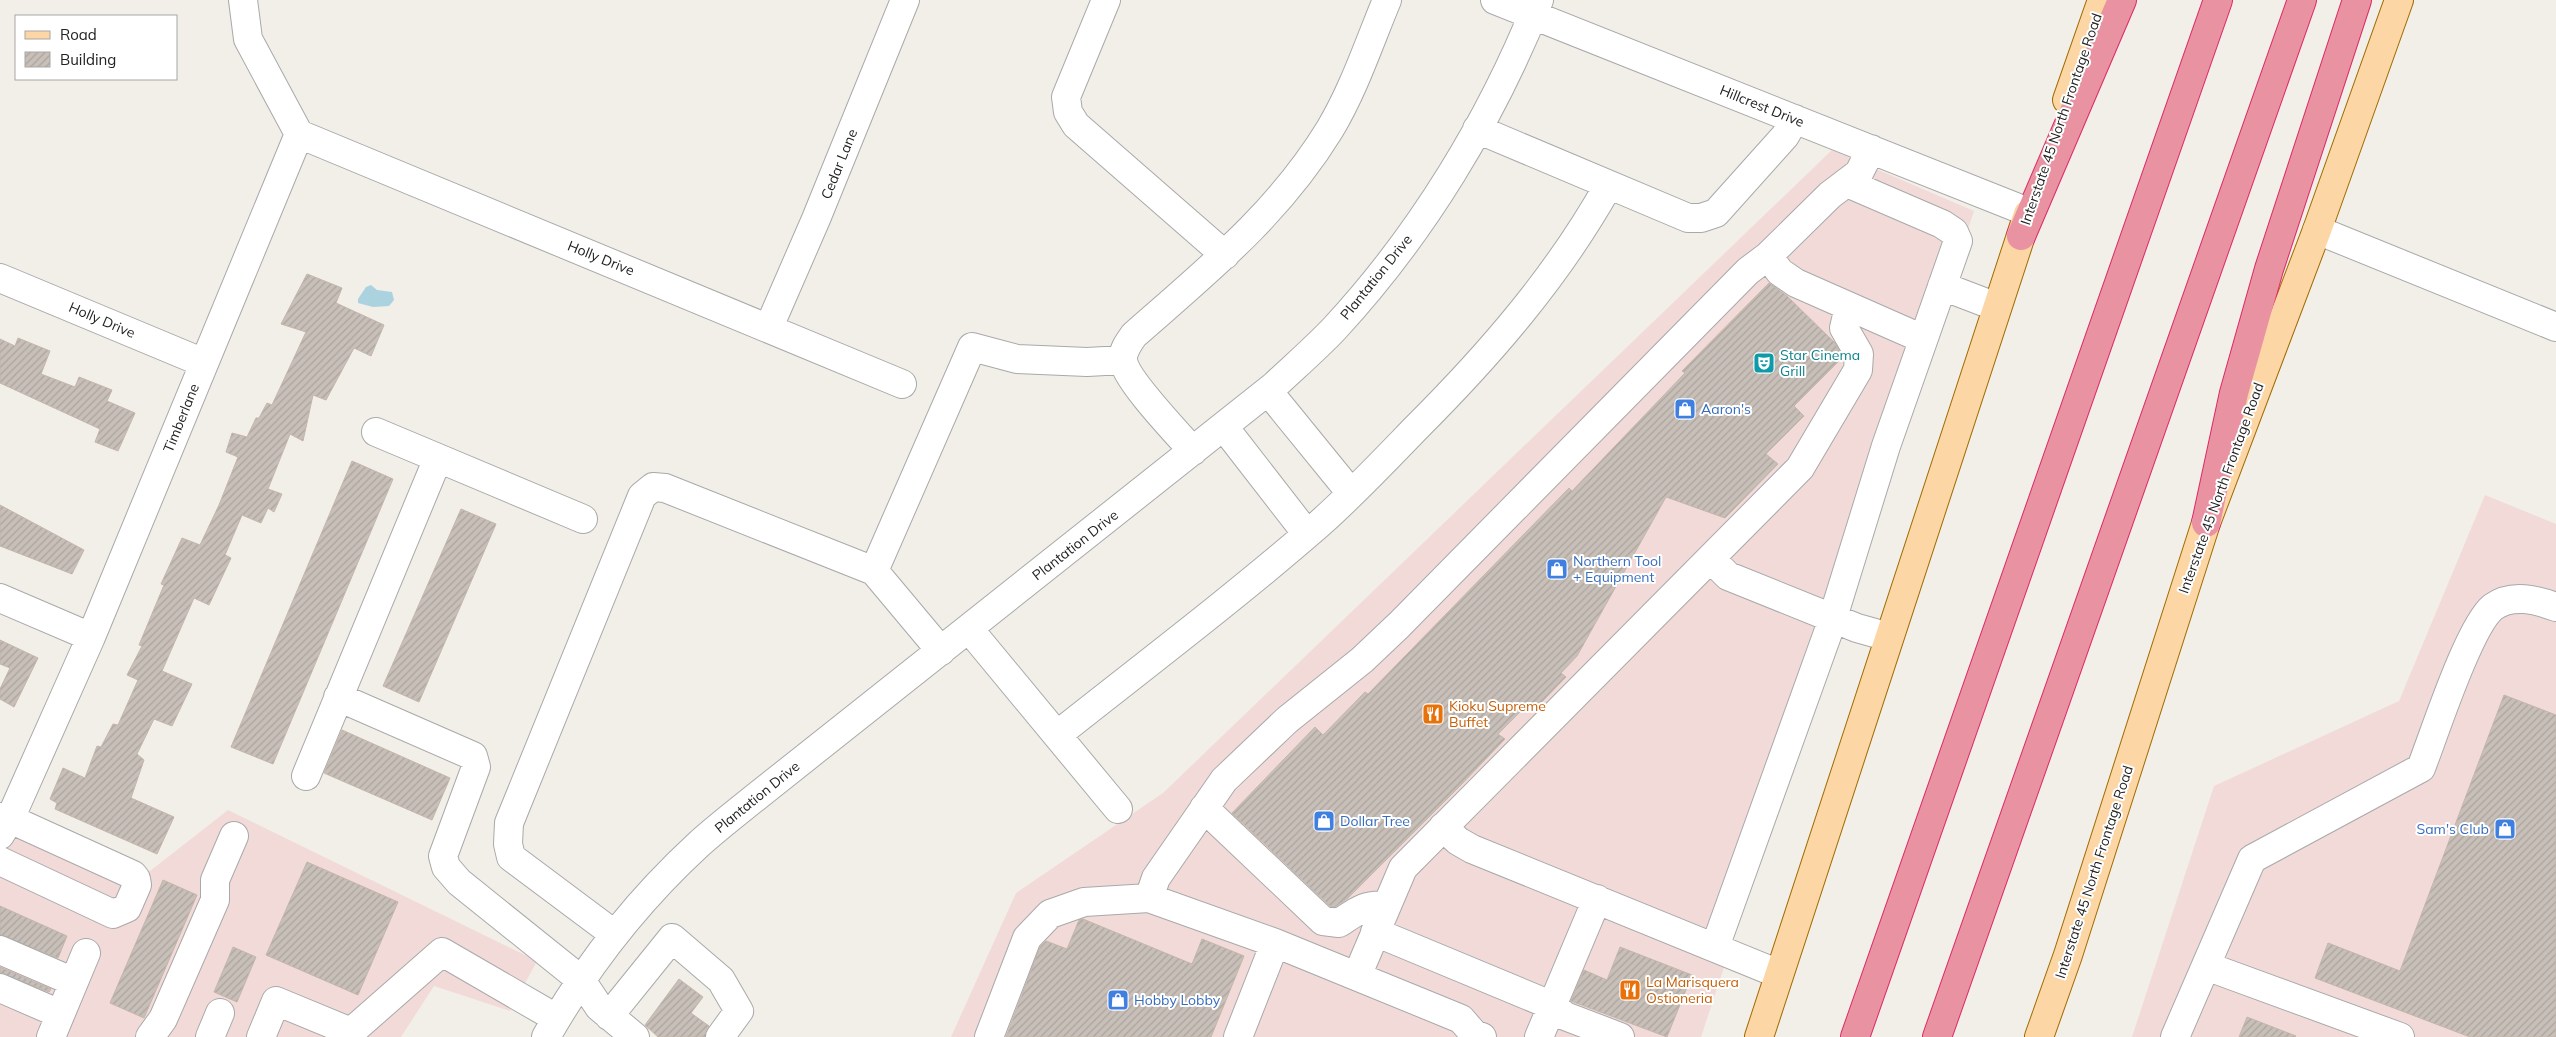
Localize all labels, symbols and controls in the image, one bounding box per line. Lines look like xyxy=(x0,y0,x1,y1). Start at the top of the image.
street label: Interstate 45 North Frontage Road xyxy=(2016,11,2106,227)
legend xyxy=(15,15,178,80)
text: Road xyxy=(60,25,97,44)
text: Building xyxy=(60,50,116,69)
street label: Hillcrest Drive xyxy=(1717,81,1807,131)
street label: Cedar Lane xyxy=(817,126,861,202)
street label: Plantation Drive xyxy=(1336,231,1416,323)
street label: Holly Drive xyxy=(565,236,637,280)
street label: Holly Drive xyxy=(66,298,138,342)
place label: Star Cinema Grill xyxy=(1780,346,1860,380)
theatre icon: Star Cinema Grill xyxy=(1752,351,1776,375)
street label: Interstate 45 North Frontage Road xyxy=(2174,380,2268,596)
street label: Timberlane xyxy=(159,381,203,455)
shop icon: Aaron's xyxy=(1673,397,1697,421)
place label: Aaron's xyxy=(1701,400,1751,418)
street label: Plantation Drive xyxy=(1028,506,1122,584)
place label: Northern Tool + Equipment xyxy=(1573,552,1661,586)
shop icon: Northern Tool + Equipment xyxy=(1545,557,1569,581)
place label: Kioku Supreme Buffet xyxy=(1449,697,1546,731)
restaurant icon: Kioku Supreme Buffet xyxy=(1421,702,1445,726)
street label: Plantation Drive xyxy=(711,757,803,837)
street label: Interstate 45 North Frontage Road xyxy=(2051,763,2137,981)
shop icon: Dollar Tree xyxy=(1312,809,1336,833)
place label: Dollar Tree xyxy=(1340,812,1410,830)
shop icon: Sam's Club xyxy=(2493,817,2517,841)
place label: Sam's Club xyxy=(2417,820,2489,838)
place label: La Marisquera Ostioneria xyxy=(1646,973,1739,1007)
restaurant icon: La Marisquera Ostioneria xyxy=(1618,978,1642,1002)
shop icon: Hobby Lobby xyxy=(1106,988,1130,1012)
place label: Hobby Lobby xyxy=(1134,991,1221,1009)

